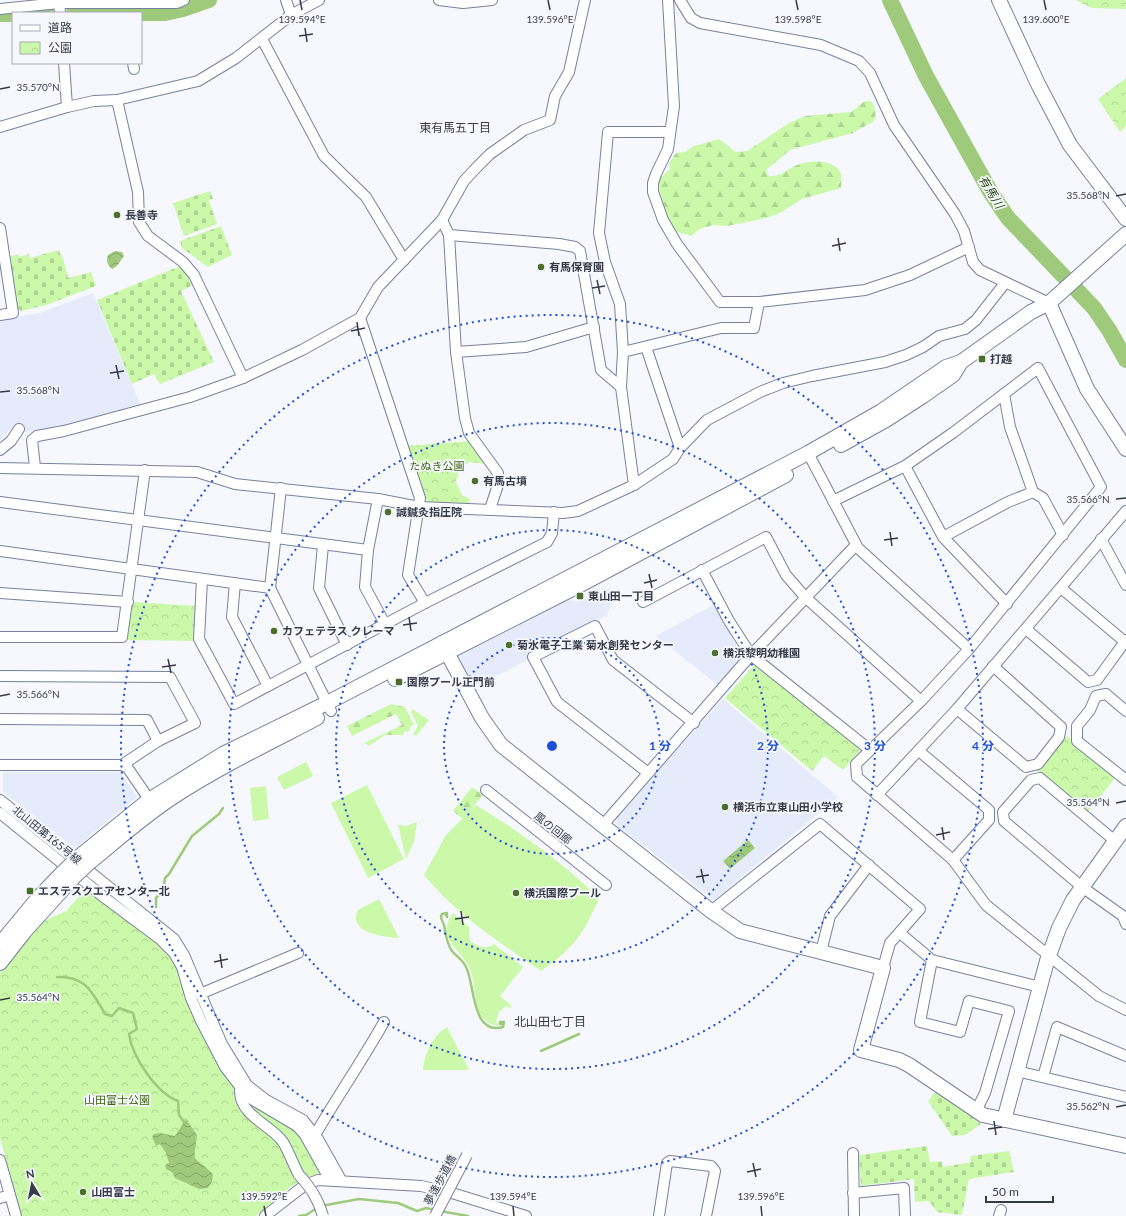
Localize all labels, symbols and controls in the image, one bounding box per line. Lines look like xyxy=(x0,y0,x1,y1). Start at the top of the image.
legend xyxy=(12,12,142,64)
text: 139.594°E xyxy=(278,13,326,25)
text: 139.596°E xyxy=(526,13,574,25)
text: 139.598°E xyxy=(774,13,822,25)
text: 139.600°E xyxy=(1022,13,1070,25)
text: 道路 xyxy=(48,20,72,35)
text: 公園 xyxy=(48,40,72,55)
text: 35.570°N xyxy=(16,81,60,93)
district label: 東有馬五丁目 xyxy=(419,120,491,135)
water label: 有馬川 xyxy=(976,172,1008,213)
text: 35.568°N xyxy=(1066,189,1110,201)
place label: 長善寺 xyxy=(125,208,158,221)
marker: 長善寺 xyxy=(112,210,122,220)
place label: 有馬保育園 xyxy=(549,260,604,273)
marker: 有馬保育園 xyxy=(536,262,546,272)
place label: 打越 xyxy=(990,352,1012,365)
marker: 打越 xyxy=(977,354,987,364)
text: 35.568°N xyxy=(16,384,60,396)
park label: たぬき公園 xyxy=(410,459,464,472)
place label: 有馬古墳 xyxy=(483,474,527,487)
marker: 有馬古墳 xyxy=(470,476,480,486)
text: 35.566°N xyxy=(1066,493,1110,505)
place label: 誠鍼灸指圧院 xyxy=(396,505,462,518)
marker: 誠鍼灸指圧院 xyxy=(383,507,393,517)
place label: 東山田一丁目 xyxy=(588,589,654,602)
marker: 東山田一丁目 xyxy=(575,591,585,601)
place label: カフェテラス クレーマ xyxy=(282,624,394,637)
marker: カフェテラス クレーマ xyxy=(269,626,279,636)
place label: 菊水電子工業 菊水創発センター xyxy=(517,638,674,651)
marker: 菊水電子工業 菊水創発センター xyxy=(504,640,514,650)
place label: 横浜黎明幼稚園 xyxy=(723,646,800,659)
marker: 横浜黎明幼稚園 xyxy=(710,648,720,658)
place label: 国際プール正門前 xyxy=(407,675,495,688)
marker: 国際プール正門前 xyxy=(394,677,404,687)
text: 35.566°N xyxy=(16,688,60,700)
text: 1 分 xyxy=(649,738,671,753)
text: 2 分 xyxy=(757,738,779,753)
text: 3 分 xyxy=(864,738,886,753)
text: 4 分 xyxy=(972,738,994,753)
centre of rings xyxy=(545,739,559,753)
text: 35.564°N xyxy=(1066,796,1110,808)
place label: 横浜市立東山田小学校 xyxy=(733,800,843,813)
marker: 横浜市立東山田小学校 xyxy=(720,802,730,812)
street label: 北山田第165号線 xyxy=(10,803,84,866)
street label: 風の回廊 xyxy=(532,809,575,846)
place label: エステスクエアセンター北 xyxy=(38,884,170,897)
marker: エステスクエアセンター北 xyxy=(25,886,35,896)
place label: 横浜国際プール xyxy=(524,886,601,899)
marker: 横浜国際プール xyxy=(511,888,521,898)
text: 35.564°N xyxy=(16,991,60,1003)
district label: 北山田七丁目 xyxy=(514,1014,586,1029)
park label: 山田富士公園 xyxy=(84,1093,150,1106)
text: 35.562°N xyxy=(1066,1100,1110,1112)
street label: 夢逢歩道橋 xyxy=(421,1152,458,1207)
north arrow xyxy=(12,1164,52,1204)
text: N xyxy=(25,1167,35,1181)
scale bar xyxy=(986,1178,1053,1204)
text: 50 m xyxy=(992,1184,1019,1199)
place label: 山田富士 xyxy=(91,1185,135,1198)
marker: 山田富士 xyxy=(78,1187,88,1197)
text: 139.592°E xyxy=(240,1190,288,1202)
text: 139.594°E xyxy=(489,1190,537,1202)
text: 139.596°E xyxy=(737,1190,785,1202)

